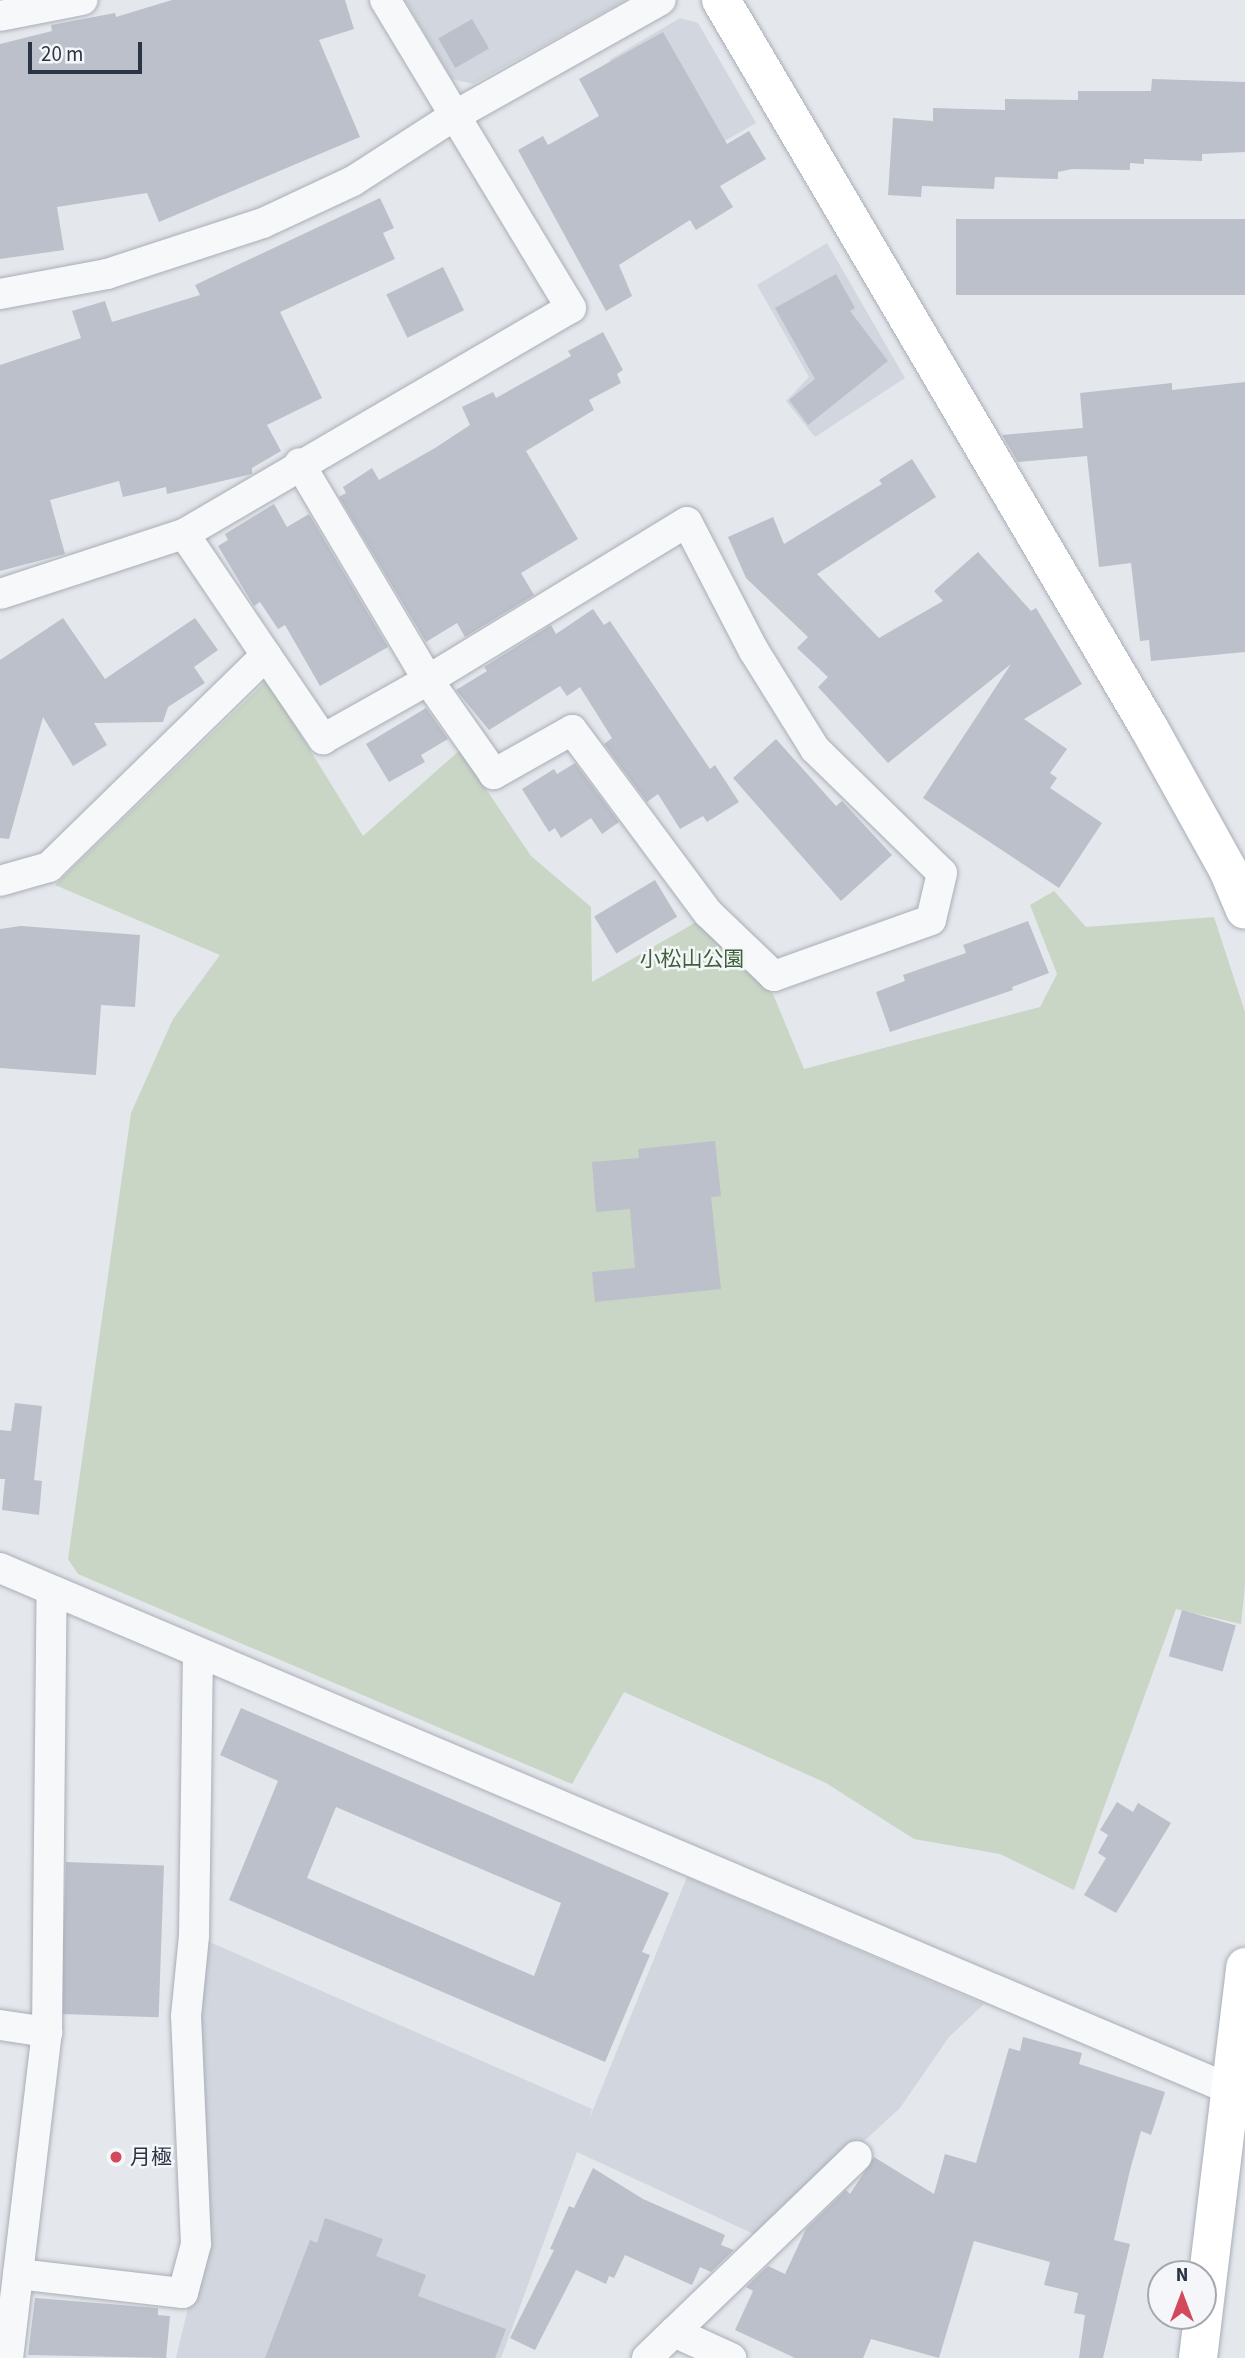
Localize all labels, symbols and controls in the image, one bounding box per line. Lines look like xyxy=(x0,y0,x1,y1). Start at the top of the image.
scale bar xyxy=(32,28,145,72)
text: 20 m xyxy=(41,39,83,69)
park label: 小松山公園 xyxy=(640,946,744,972)
place label: 月極 xyxy=(130,2144,172,2170)
marker: 月極 xyxy=(108,2149,124,2165)
north arrow xyxy=(1147,2260,1217,2330)
text: N xyxy=(1176,2262,1188,2289)

